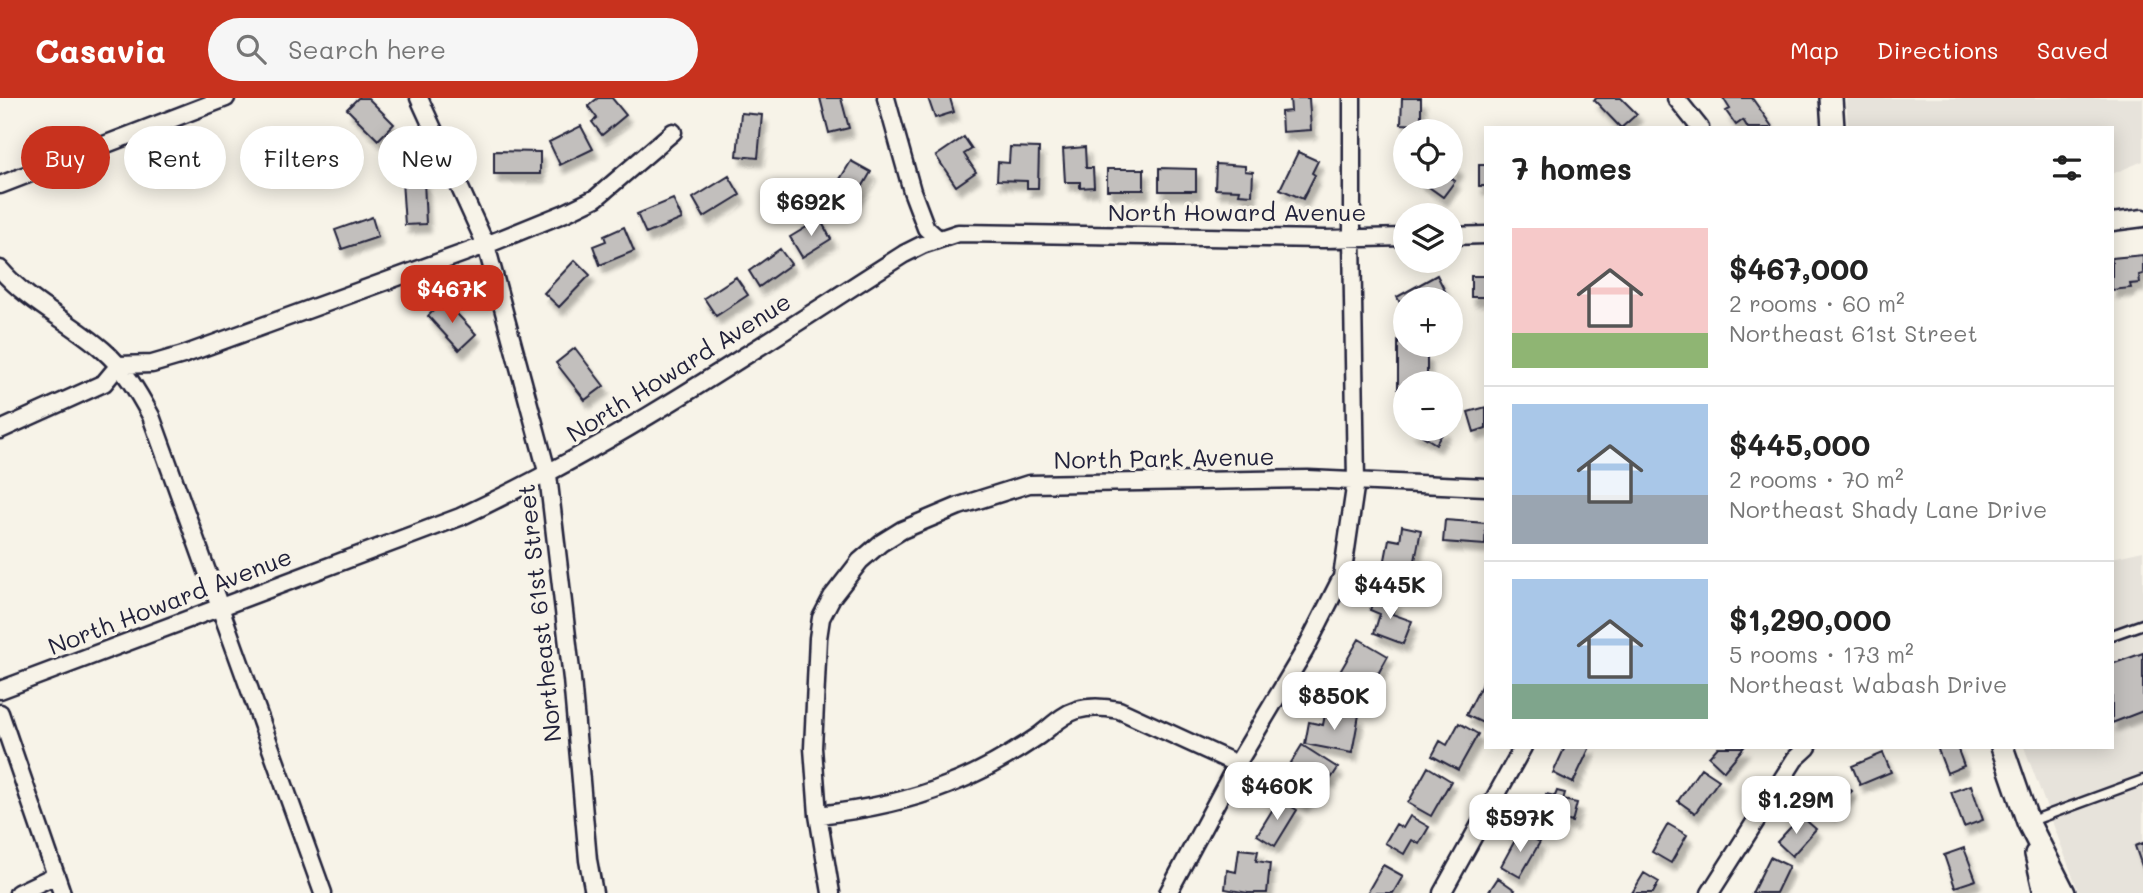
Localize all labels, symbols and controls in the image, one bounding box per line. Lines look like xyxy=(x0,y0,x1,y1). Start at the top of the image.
search box xyxy=(208,18,698,81)
text: Casavia xyxy=(35,28,166,71)
icon: search xyxy=(232,30,270,68)
text: Search here xyxy=(288,32,446,66)
text: Map xyxy=(1790,34,1839,65)
text: Directions xyxy=(1877,34,1999,65)
text: Saved xyxy=(2037,34,2108,65)
map controls xyxy=(1393,119,1463,441)
button: locate xyxy=(1393,119,1463,189)
chip: Buy xyxy=(21,126,110,189)
chip: Rent xyxy=(124,126,226,189)
chip: Filters xyxy=(240,126,364,189)
chip: New xyxy=(378,126,477,189)
text: 7 homes xyxy=(1512,148,1632,188)
icon: filters xyxy=(2048,149,2086,187)
pin: $692K xyxy=(762,178,860,238)
text: $692K xyxy=(776,186,846,216)
street label: North Howard Avenue xyxy=(1108,196,1366,227)
button: layers xyxy=(1393,203,1463,273)
text: $467,000 xyxy=(1729,248,1869,288)
icon: home xyxy=(1568,256,1652,340)
pin: $467K xyxy=(403,266,501,325)
text: $467K xyxy=(417,273,487,303)
street label: North Howard Avenue xyxy=(560,285,796,448)
button: + xyxy=(1393,287,1463,357)
text: 2 rooms · 60 m² xyxy=(1729,288,1905,318)
text: Northeast 61st Street xyxy=(1729,318,1978,348)
button: − xyxy=(1393,371,1463,441)
text: $445,000 xyxy=(1729,424,1870,464)
icon: home xyxy=(1568,432,1652,516)
street label: North Park Avenue xyxy=(1053,440,1275,475)
text: 2 rooms · 70 m² xyxy=(1729,464,1904,494)
street label: Northeast 61st Street xyxy=(510,483,567,744)
text: Northeast Shady Lane Drive xyxy=(1729,494,2047,524)
street label: North Howard Avenue xyxy=(43,540,296,661)
pin: $445K xyxy=(1341,561,1439,621)
text: $445K xyxy=(1354,569,1426,599)
text: $1,290,000 xyxy=(1729,599,1891,639)
icon: home xyxy=(1568,607,1652,691)
text: 5 rooms · 173 m² xyxy=(1729,639,1914,669)
text: Northeast Wabash Drive xyxy=(1729,669,2007,699)
pin: $850K xyxy=(1285,672,1383,732)
text: $850K xyxy=(1298,680,1370,710)
pin: $460K xyxy=(1228,762,1326,822)
text: $460K xyxy=(1241,770,1313,800)
pin: $1.29M xyxy=(1739,776,1853,836)
text: $1.29M xyxy=(1758,784,1834,814)
pin: $597K xyxy=(1471,794,1569,854)
text: $597K xyxy=(1485,802,1555,832)

